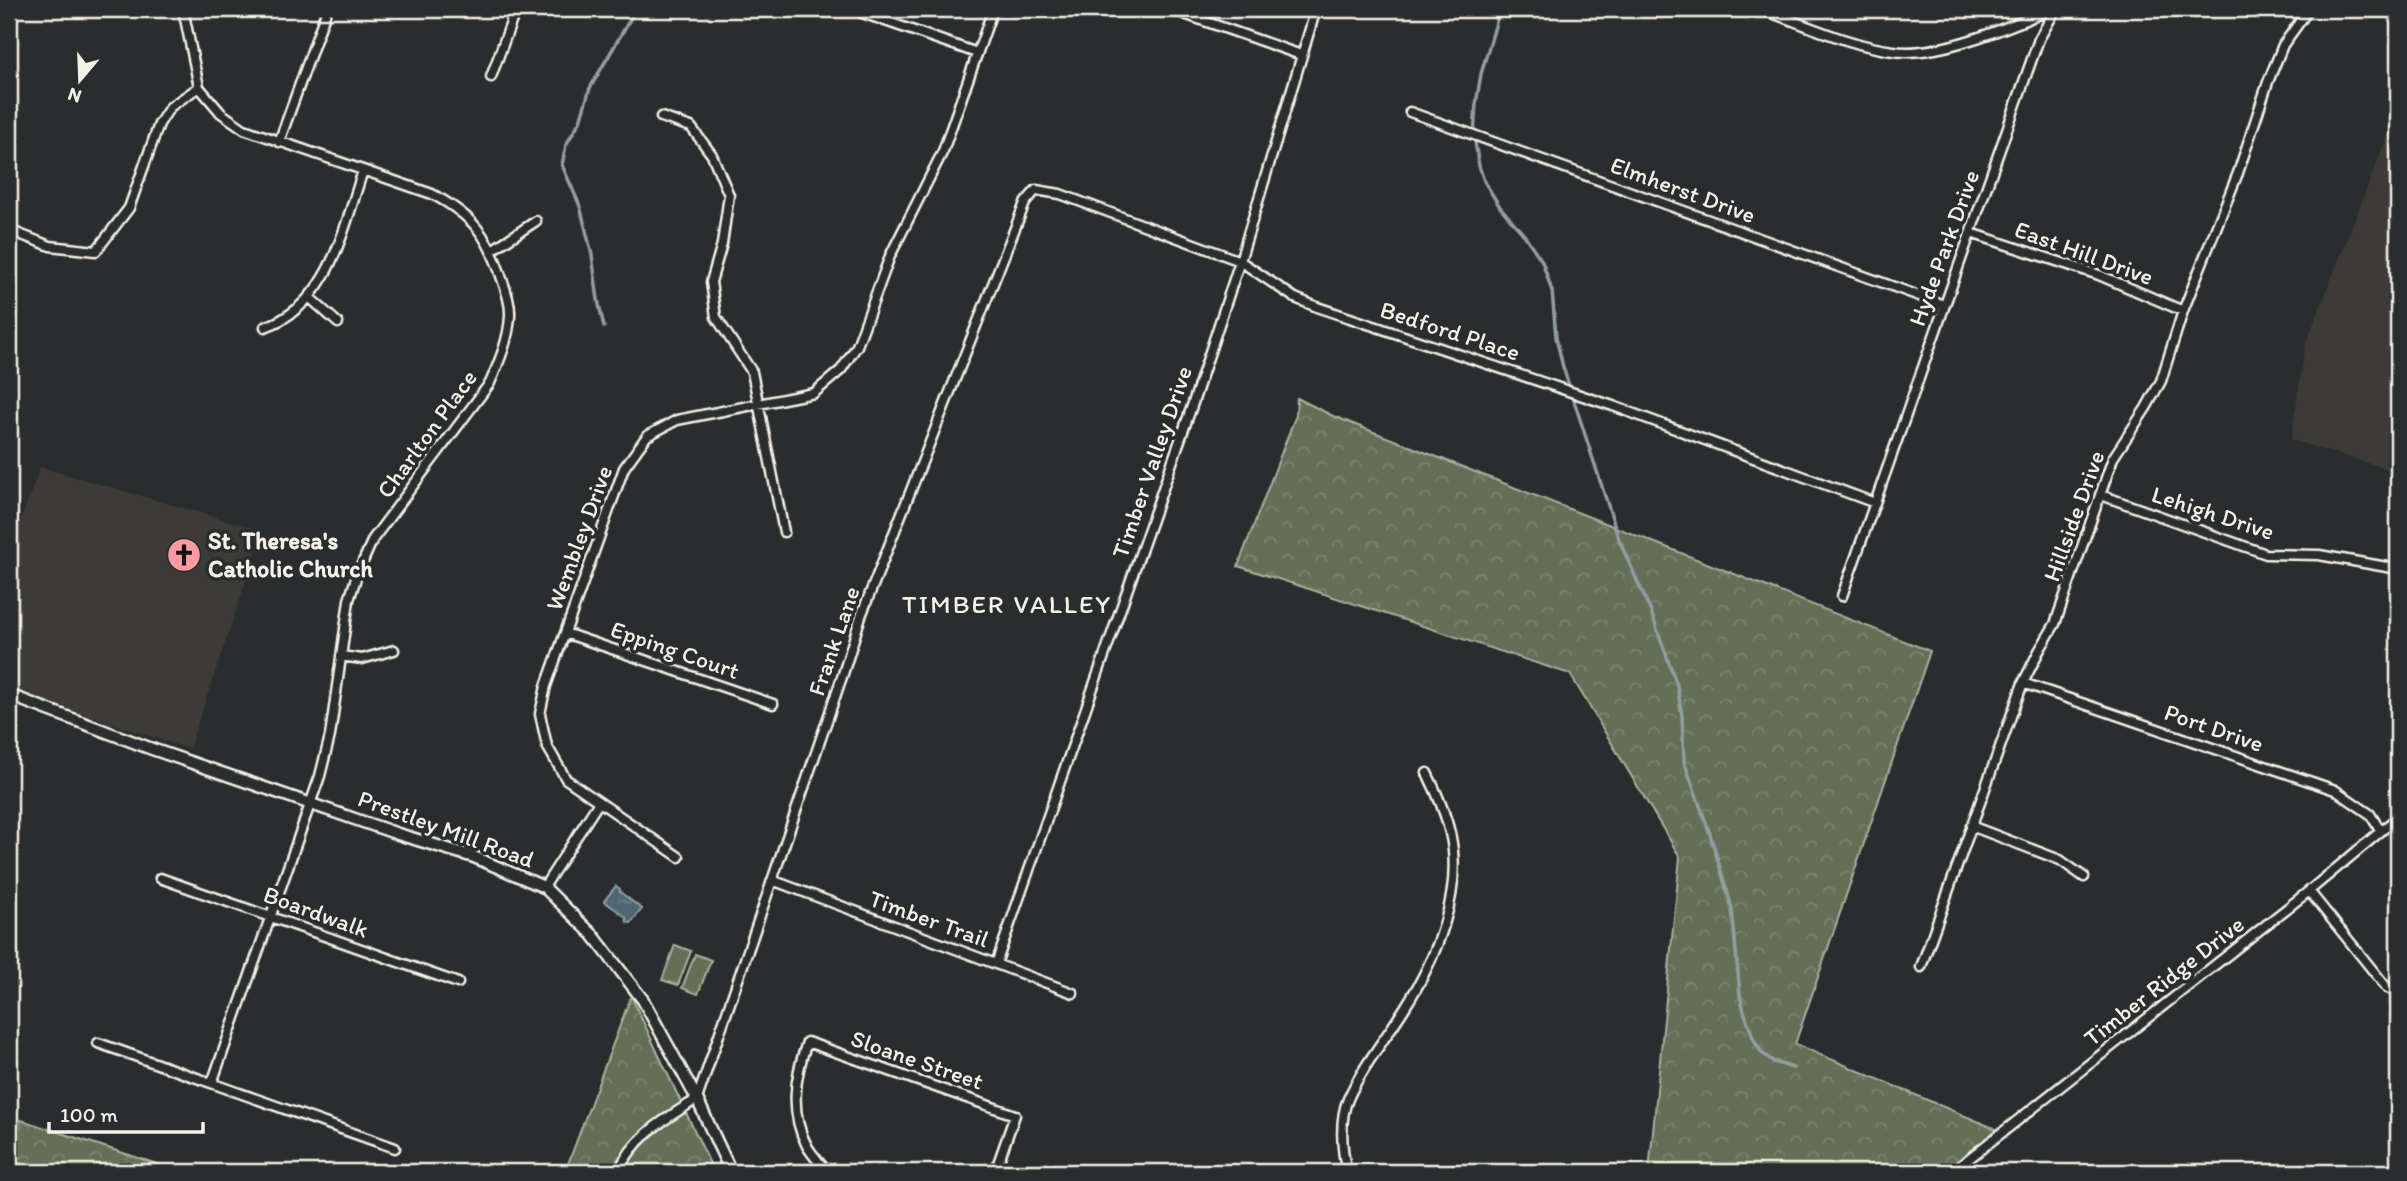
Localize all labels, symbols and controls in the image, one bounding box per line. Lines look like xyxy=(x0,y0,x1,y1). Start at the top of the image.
north arrow xyxy=(46,46,116,116)
text: N xyxy=(65,83,84,109)
street label: Elmherst Drive xyxy=(1607,150,1760,229)
street label: Hyde Park Drive xyxy=(1902,166,1985,330)
street label: East Hill Drive xyxy=(2011,214,2157,291)
street label: Bedford Place xyxy=(1377,294,1524,367)
street label: Timber Valley Drive xyxy=(1105,362,1198,562)
street label: Charlton Place xyxy=(370,364,483,504)
street label: Hillside Drive xyxy=(2036,446,2111,585)
street label: Wembley Drive xyxy=(539,461,618,614)
street label: Lehigh Drive xyxy=(2148,479,2278,546)
place label: St. Theresa's Catholic Church xyxy=(208,526,374,583)
church icon: St. Theresa's Catholic Church xyxy=(165,536,203,574)
street label: Frank Lane xyxy=(801,582,866,699)
district label: TIMBER VALLEY xyxy=(902,588,1112,620)
street label: Epping Court xyxy=(607,614,743,685)
street label: Port Drive xyxy=(2161,697,2267,758)
street label: Prestley Mill Road xyxy=(354,783,538,874)
street label: Boardwalk xyxy=(260,879,373,944)
street label: Timber Trail xyxy=(865,883,993,954)
street label: Timber Ridge Drive xyxy=(2078,909,2249,1052)
street label: Sloane Street xyxy=(847,1023,987,1096)
scale bar xyxy=(49,1090,203,1134)
text: 100 m xyxy=(60,1102,118,1127)

